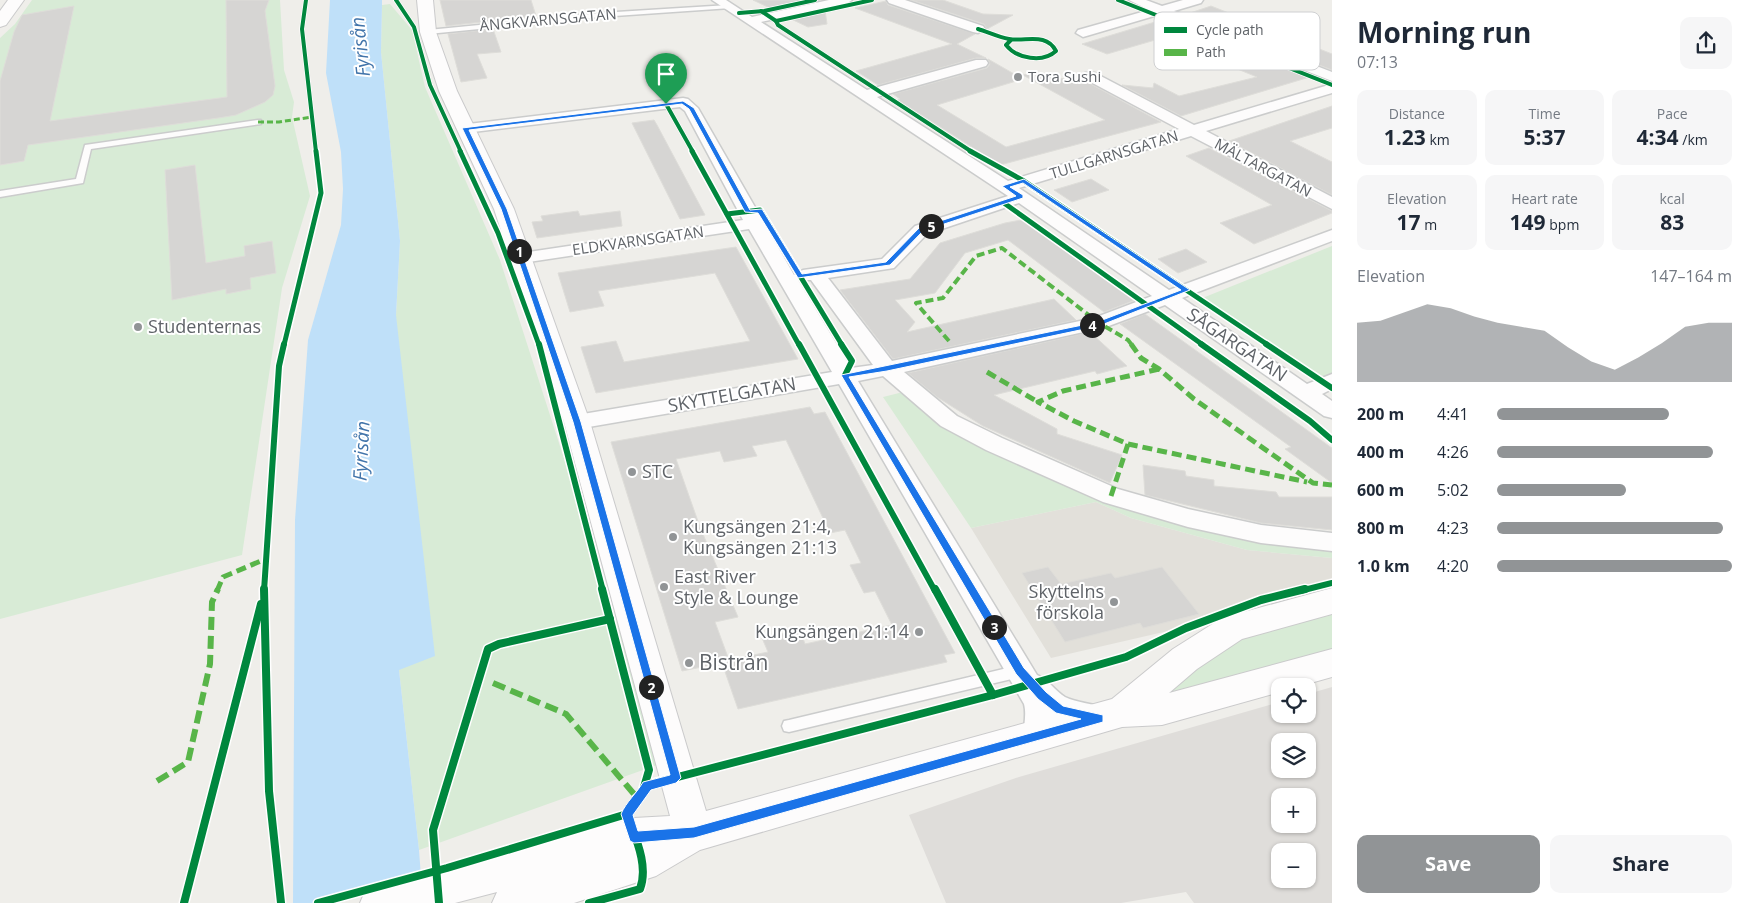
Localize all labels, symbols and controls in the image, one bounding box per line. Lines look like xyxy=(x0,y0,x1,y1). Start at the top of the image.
street label: ÅNGKVARNSGATAN xyxy=(479,3,617,35)
legend xyxy=(1154,12,1320,70)
text: Morning run xyxy=(1357,13,1531,51)
water label: Fyrisån xyxy=(344,16,376,78)
button: share xyxy=(1680,17,1732,69)
text: Cycle path xyxy=(1196,20,1264,39)
text: Path xyxy=(1196,42,1226,61)
text: 07:13 xyxy=(1357,51,1398,73)
pin xyxy=(645,53,687,104)
icon: arrive xyxy=(652,60,680,88)
place label: Tora Sushi xyxy=(1028,66,1101,86)
marker: Tora Sushi xyxy=(1012,71,1024,83)
text: Distance xyxy=(1389,104,1445,123)
text: Time xyxy=(1528,104,1561,123)
text: Pace xyxy=(1657,104,1688,123)
text: 1.23 xyxy=(1384,123,1426,151)
text: 5:37 xyxy=(1523,123,1566,151)
text: 4:34 xyxy=(1637,123,1679,151)
street label: TULLGARNSGATAN xyxy=(1047,125,1180,183)
text: km xyxy=(1426,130,1450,149)
text: /km xyxy=(1679,130,1708,149)
street label: MÄLTARGATAN xyxy=(1211,133,1316,201)
text: Elevation xyxy=(1387,189,1447,208)
text: Heart rate xyxy=(1511,189,1578,208)
text: kcal xyxy=(1659,189,1685,208)
text: 17 xyxy=(1397,208,1421,236)
text: 149 xyxy=(1510,208,1546,236)
text: 83 xyxy=(1660,208,1684,236)
pin: 5 xyxy=(918,214,944,238)
text: m xyxy=(1421,215,1437,234)
text: bpm xyxy=(1546,215,1579,234)
text: 5 xyxy=(927,217,936,236)
street label: ELDKVARNSGATAN xyxy=(571,221,705,259)
pin: 1 xyxy=(506,238,532,264)
text: 1 xyxy=(515,242,524,261)
text: Elevation xyxy=(1357,265,1425,287)
text: 147–164 m xyxy=(1650,265,1732,287)
street label: SÅGARGATAN xyxy=(1183,302,1292,387)
pin: 4 xyxy=(1080,312,1104,338)
place label: Studenternas xyxy=(148,314,261,338)
text: 4 xyxy=(1088,316,1097,335)
marker: Studenternas xyxy=(132,321,144,333)
street label: SKYTTELGATAN xyxy=(666,371,798,417)
text: 200 m xyxy=(1357,403,1404,425)
text: 4:41 xyxy=(1437,403,1469,425)
water label: Fyrisån xyxy=(346,420,376,482)
text: 400 m xyxy=(1357,441,1404,463)
text: 4:26 xyxy=(1437,441,1469,463)
place label: STC xyxy=(642,459,673,483)
marker: STC xyxy=(626,466,638,478)
text: 600 m xyxy=(1357,479,1404,501)
text: 5:02 xyxy=(1437,479,1469,501)
place label: Kungsängen 21:4, Kungsängen 21:13 xyxy=(683,514,837,559)
text: 800 m xyxy=(1357,517,1404,539)
text: 4:23 xyxy=(1437,517,1469,539)
marker: Kungsängen 21:4, Kungsängen 21:13 xyxy=(667,531,679,543)
text: 1.0 km xyxy=(1357,555,1410,577)
text: 4:20 xyxy=(1437,555,1469,577)
place label: East River Style & Lounge xyxy=(674,564,799,609)
place label: Skyttelns förskola xyxy=(1029,579,1104,624)
marker: East River Style & Lounge xyxy=(658,581,670,593)
marker: Skyttelns förskola xyxy=(1108,596,1120,608)
pin: 3 xyxy=(982,614,1006,640)
text: 3 xyxy=(990,618,999,637)
place label: Kungsängen 21:14 xyxy=(755,619,909,643)
marker: Kungsängen 21:14 xyxy=(913,626,925,638)
place label: Bistrån xyxy=(699,648,769,676)
marker: Bistrån xyxy=(683,657,695,669)
pin: 2 xyxy=(638,674,664,700)
text: 2 xyxy=(647,678,656,697)
map controls xyxy=(1271,678,1316,888)
button: locate xyxy=(1271,678,1316,723)
button: layers xyxy=(1271,733,1316,778)
button: + xyxy=(1271,788,1316,833)
button: Save xyxy=(1357,835,1540,893)
button: Share xyxy=(1550,835,1732,893)
button: − xyxy=(1271,843,1316,888)

